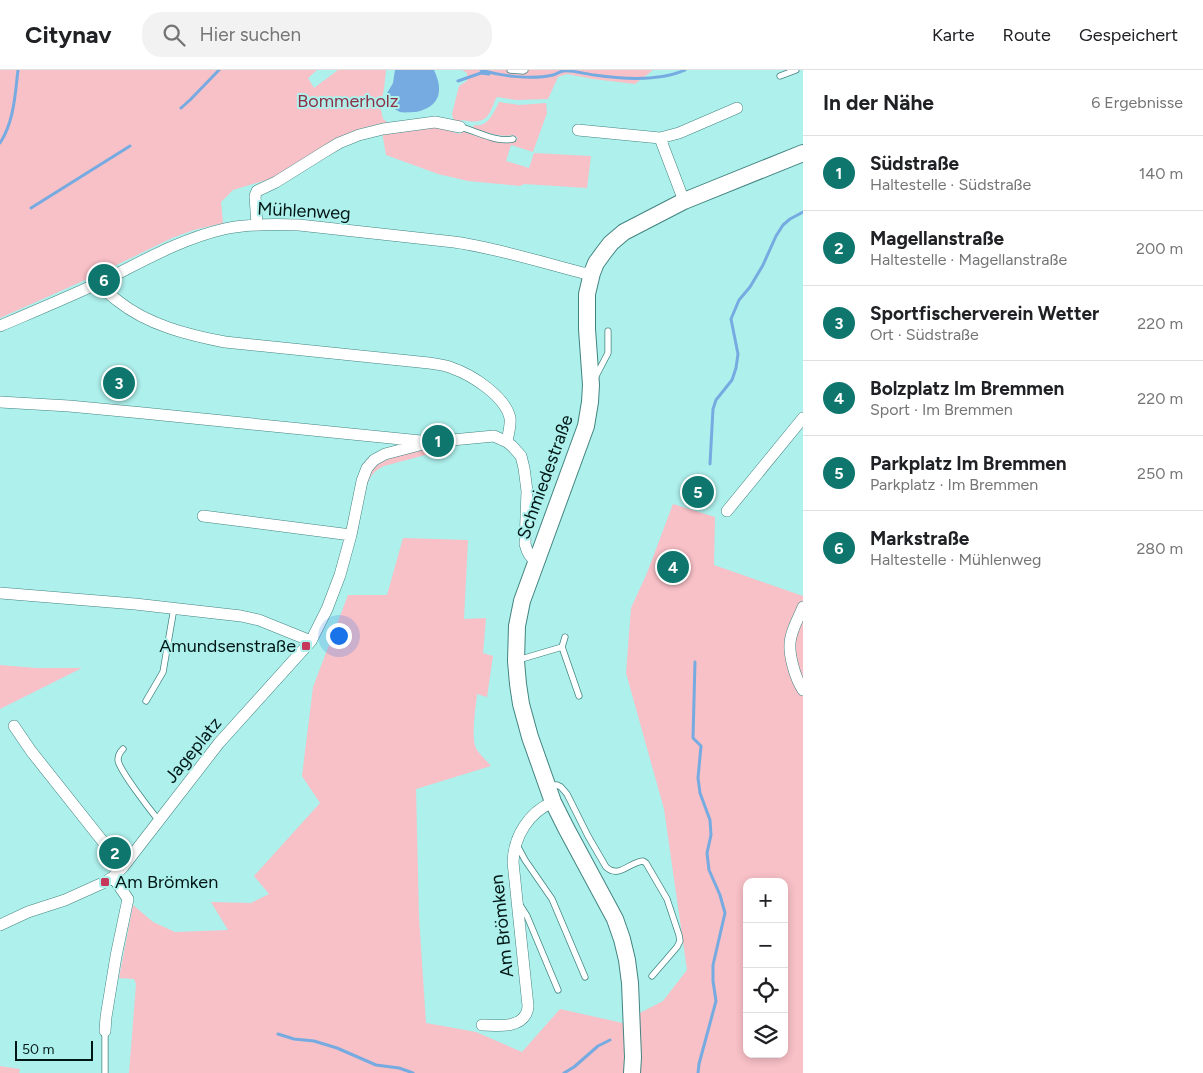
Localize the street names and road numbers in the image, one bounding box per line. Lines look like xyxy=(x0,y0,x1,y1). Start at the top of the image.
street label: Mühlenweg xyxy=(257,198,351,224)
street label: Schmiedestraße xyxy=(512,412,578,542)
street label: Jageplatz xyxy=(160,713,226,787)
street label: Am Brömken xyxy=(486,874,518,978)

